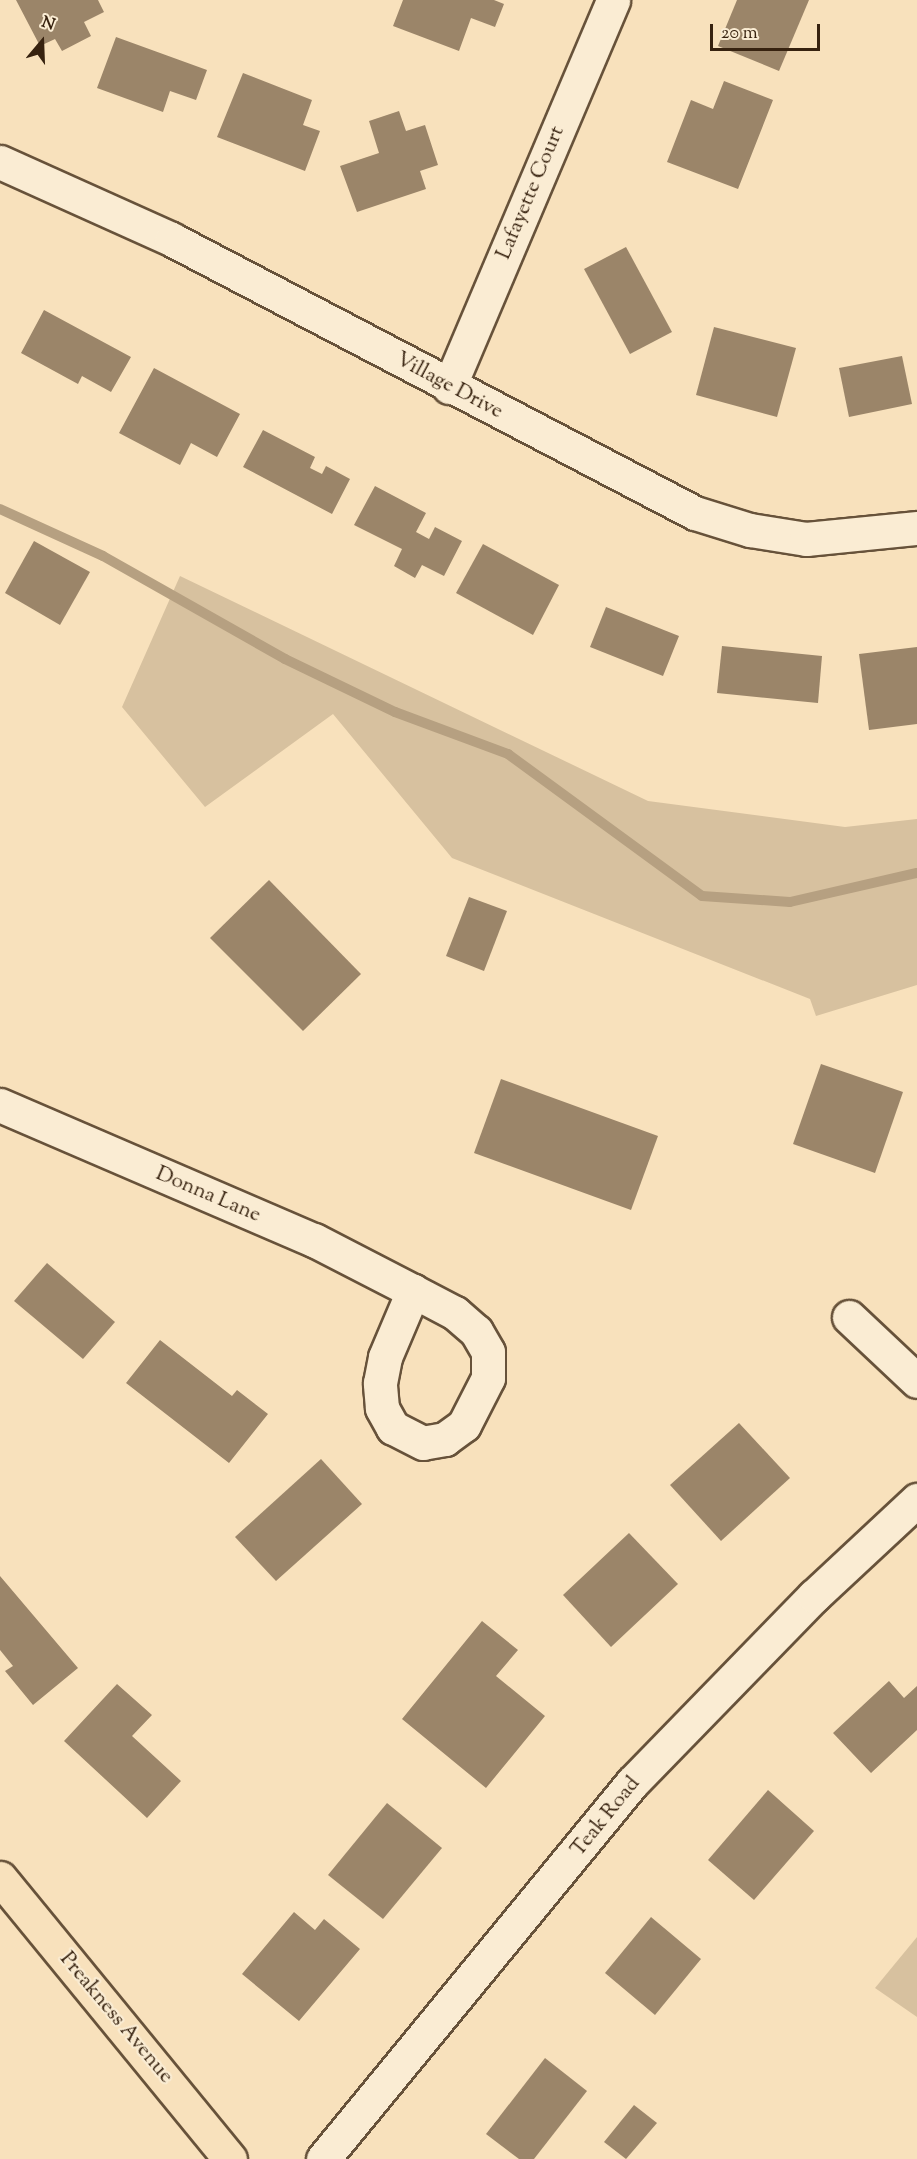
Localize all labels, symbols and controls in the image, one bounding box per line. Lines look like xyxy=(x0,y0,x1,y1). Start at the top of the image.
north arrow xyxy=(12,12,72,72)
text: N xyxy=(38,12,58,37)
scale bar xyxy=(713,12,822,50)
text: 20 m xyxy=(721,21,758,47)
street label: Lafayette Court xyxy=(492,123,570,263)
street label: Village Drive xyxy=(391,347,507,425)
street label: Donna Lane xyxy=(152,1162,264,1228)
street label: Teak Road xyxy=(566,1772,646,1862)
street label: Preakness Avenue xyxy=(54,1947,178,2089)

